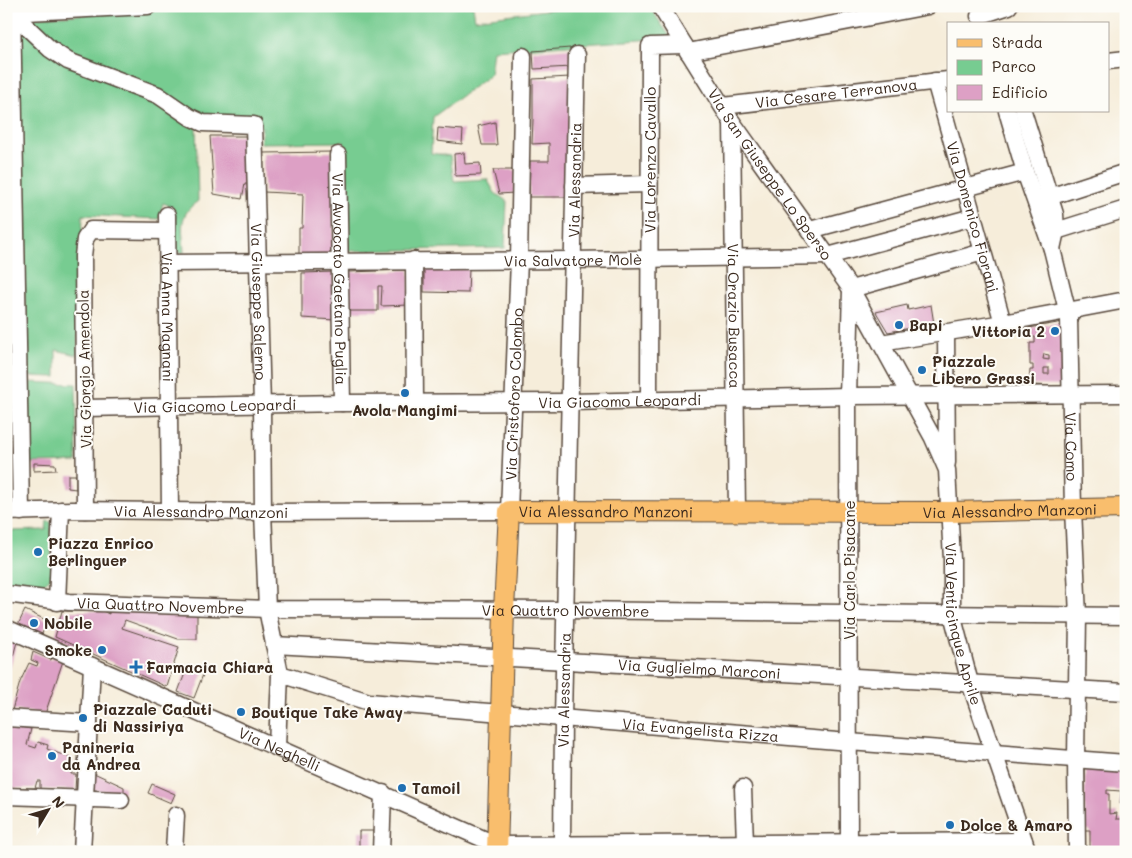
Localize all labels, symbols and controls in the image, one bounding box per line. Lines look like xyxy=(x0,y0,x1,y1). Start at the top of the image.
legend xyxy=(947,22,1110,112)
text: Strada xyxy=(992,32,1043,52)
text: Parco xyxy=(992,56,1036,76)
street label: Via Cesare Terranova xyxy=(754,74,919,112)
text: Edificio xyxy=(992,82,1048,102)
street label: Via San Giuseppe Lo Sperso xyxy=(703,84,837,264)
street label: Via Lorenzo Cavallo xyxy=(639,87,660,233)
street label: Via Alessandria xyxy=(563,122,586,238)
street label: Via Domenico Fiorani xyxy=(942,139,1004,295)
street label: Via Avvocato Gaetano Puglia xyxy=(328,173,352,385)
street label: Via Giuseppe Salerno xyxy=(247,223,271,381)
street label: Via Orazio Busacca xyxy=(724,243,745,389)
street label: Via Salvatore Molè xyxy=(504,249,642,271)
street label: Via Anna Magnani xyxy=(157,252,179,382)
street label: Via Giorgio Amendola xyxy=(73,289,95,449)
street label: Via Cristoforo Colombo xyxy=(500,307,527,481)
place label: Bapi xyxy=(909,315,943,335)
marker: Bapi xyxy=(893,319,905,331)
place label: Vittoria 2 xyxy=(972,321,1045,341)
marker: Vittoria 2 xyxy=(1049,325,1061,337)
place label: Piazzale Libero Grassi xyxy=(932,351,1035,388)
marker: Piazzale Libero Grassi xyxy=(916,364,928,376)
marker: Avola Mangimi xyxy=(399,387,411,399)
street label: Via Giacomo Leopardi xyxy=(538,389,702,412)
street label: Via Giacomo Leopardi xyxy=(133,394,297,417)
place label: Avola Mangimi xyxy=(352,400,458,420)
street label: Via Como xyxy=(1061,412,1082,481)
street label: Via Alessandro Manzoni xyxy=(922,499,1097,522)
street label: Via Alessandro Manzoni xyxy=(114,500,288,522)
street label: Via Carlo Pisacane xyxy=(839,500,859,640)
street label: Via Alessandro Manzoni xyxy=(518,501,693,521)
place label: Piazza Enrico Berlinguer xyxy=(48,533,153,570)
street label: Via Venticinque Aprile xyxy=(941,542,987,708)
marker: Piazza Enrico Berlinguer xyxy=(32,546,44,558)
street label: Via Quattro Novembre xyxy=(76,592,245,618)
street label: Via Quattro Novembre xyxy=(481,600,649,621)
place label: Nobile xyxy=(44,613,92,633)
marker: Nobile xyxy=(28,617,40,629)
street label: Via Alessandria xyxy=(553,632,575,748)
place label: Smoke xyxy=(45,640,92,660)
marker: Smoke xyxy=(96,644,108,656)
street label: Via Guglielmo Marconi xyxy=(617,654,781,683)
place label: Farmacia Chiara xyxy=(146,657,274,677)
marker: Farmacia Chiara xyxy=(130,661,142,673)
place label: Piazzale Caduti di Nassiriya xyxy=(93,699,212,736)
place label: Boutique Take Away xyxy=(251,702,403,722)
marker: Boutique Take Away xyxy=(235,706,247,718)
marker: Piazzale Caduti di Nassiriya xyxy=(77,712,89,724)
street label: Via Evangelista Rizza xyxy=(621,713,780,746)
street label: Via Neghelli xyxy=(235,722,323,776)
place label: Panineria da Andrea xyxy=(62,737,141,774)
marker: Panineria da Andrea xyxy=(46,750,58,762)
place label: Tamoil xyxy=(412,778,460,798)
marker: Tamoil xyxy=(396,782,408,794)
north arrow xyxy=(22,786,72,836)
text: N xyxy=(48,792,69,812)
place label: Dolce & Amaro xyxy=(960,815,1072,835)
marker: Dolce & Amaro xyxy=(944,819,956,831)

